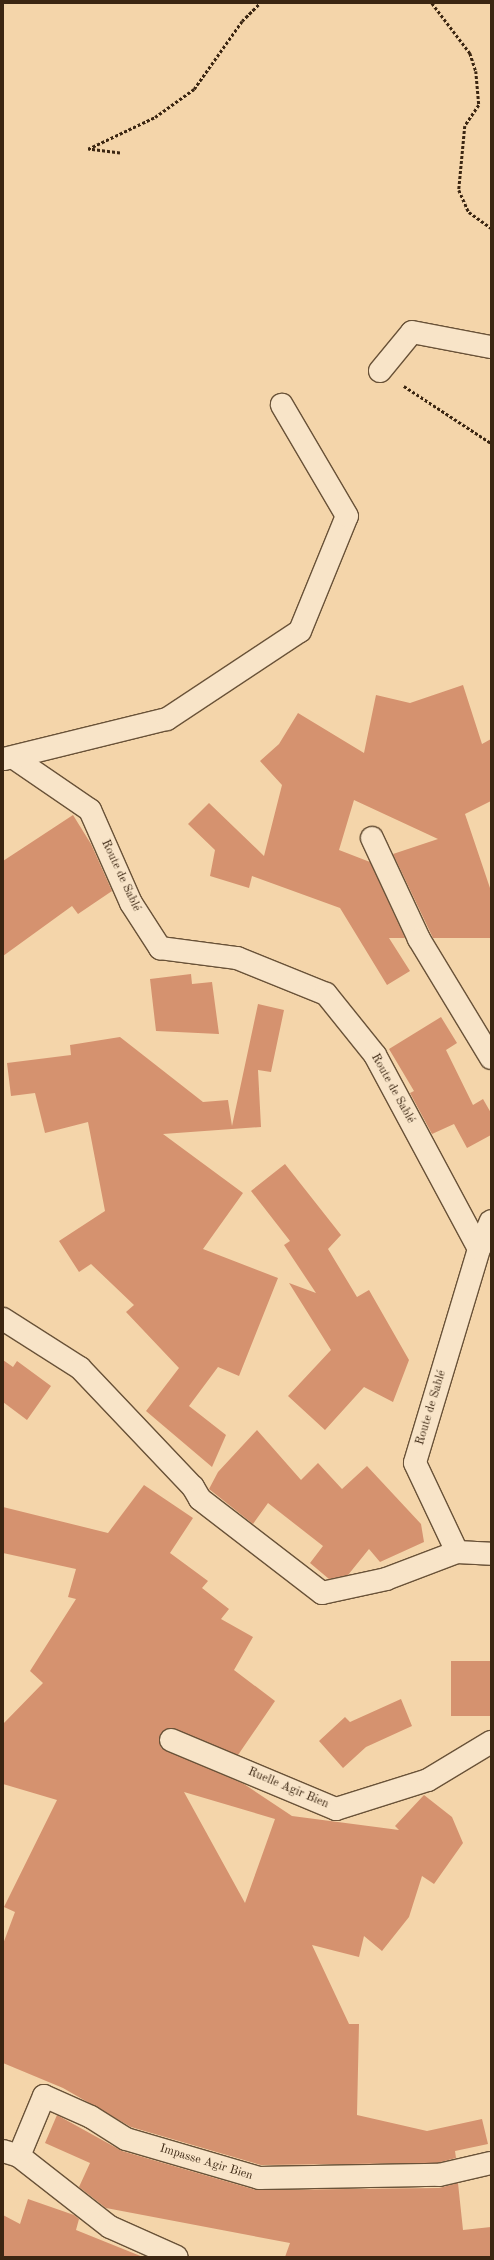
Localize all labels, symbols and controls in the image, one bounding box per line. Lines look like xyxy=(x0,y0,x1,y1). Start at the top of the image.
street label: Route de Sablé xyxy=(97,838,143,914)
street label: Route de Sablé xyxy=(367,1052,417,1126)
street label: Route de Sablé xyxy=(414,1369,450,1447)
street label: Ruelle Agir Bien xyxy=(245,1765,331,1813)
street label: Impasse Agir Bien xyxy=(158,2142,254,2184)

